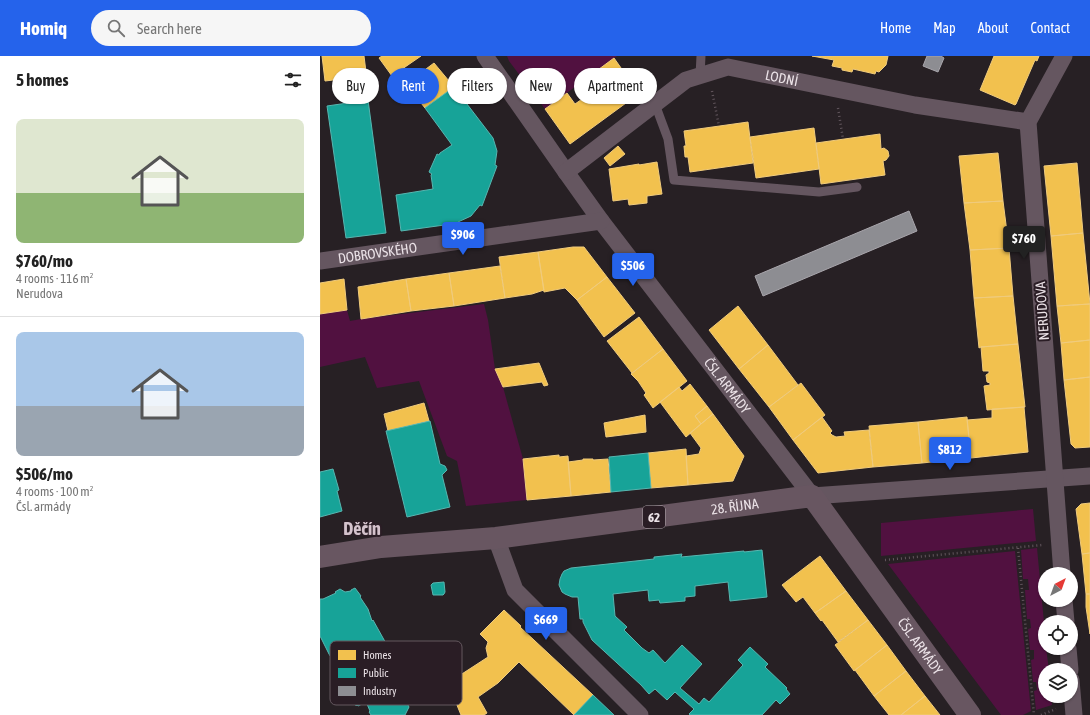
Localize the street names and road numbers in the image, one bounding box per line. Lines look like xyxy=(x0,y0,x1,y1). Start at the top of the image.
street label: LODNÍ xyxy=(764,67,799,89)
street label: DOBROVSKÉHO xyxy=(337,239,418,266)
street label: NERUDOVA xyxy=(1032,281,1052,341)
street label: ČSL. ARMÁDY xyxy=(701,354,754,417)
street label: 28. ŘÍJNA xyxy=(710,495,760,517)
road number: 62 xyxy=(643,506,665,528)
street label: ČSL. ARMÁDY xyxy=(895,614,946,678)

